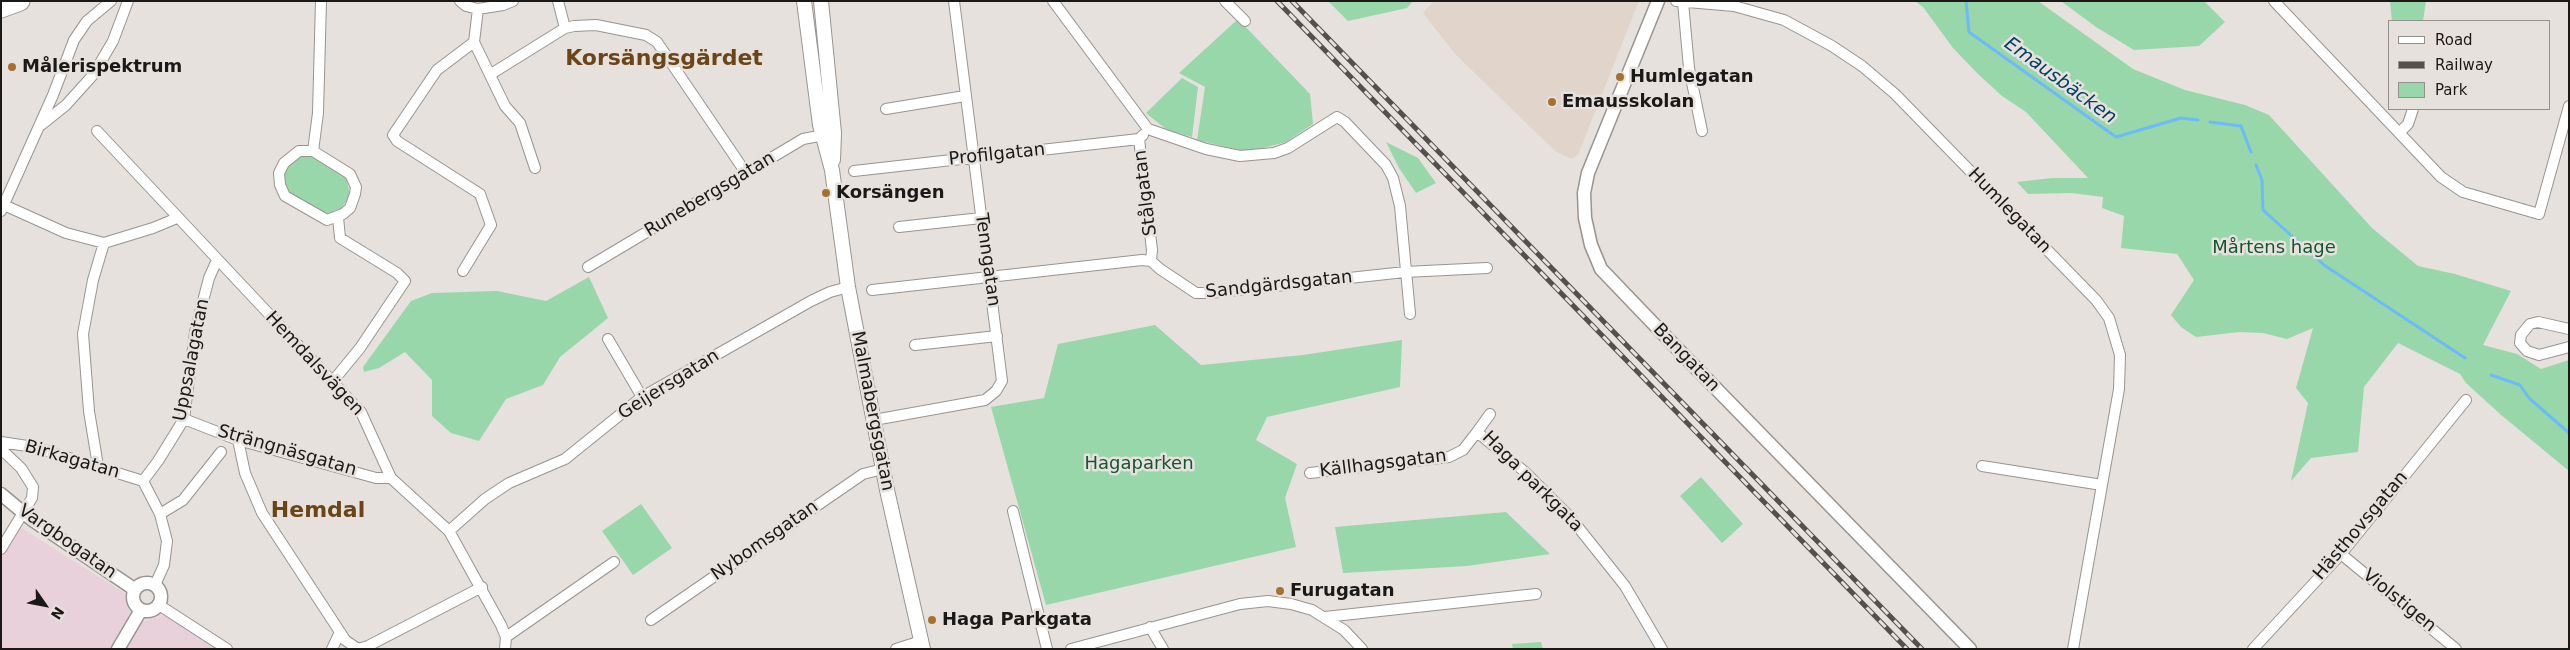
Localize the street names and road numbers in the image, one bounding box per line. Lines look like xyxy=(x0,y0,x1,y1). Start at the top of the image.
street label: Profilgatan xyxy=(948,139,1046,171)
street label: Runebergsgatan xyxy=(641,148,779,242)
street label: Stålgatan xyxy=(1130,149,1162,237)
street label: Humlegatan xyxy=(1963,164,2055,258)
street label: Tenngatan xyxy=(970,212,1004,308)
street label: Sandgärdsgatan xyxy=(1204,267,1354,303)
street label: Uppsalagatan xyxy=(170,297,214,423)
street label: Hemdalsvägen xyxy=(260,307,368,421)
street label: Bangatan xyxy=(1648,319,1724,397)
street label: Malmabergsgatan xyxy=(846,329,898,493)
street label: Geijersgatan xyxy=(615,345,723,425)
street label: Strängnäsgatan xyxy=(215,421,359,481)
street label: Haga parkgata xyxy=(1477,427,1587,537)
street label: Birkagatan xyxy=(22,436,122,484)
street label: Källhagsgatan xyxy=(1318,445,1448,483)
street label: Hästhovsgatan xyxy=(2309,467,2413,585)
street label: Nybomsgatan xyxy=(707,496,823,586)
street label: Vargbogatan xyxy=(14,500,120,584)
street label: Violstigen xyxy=(2358,565,2440,637)

